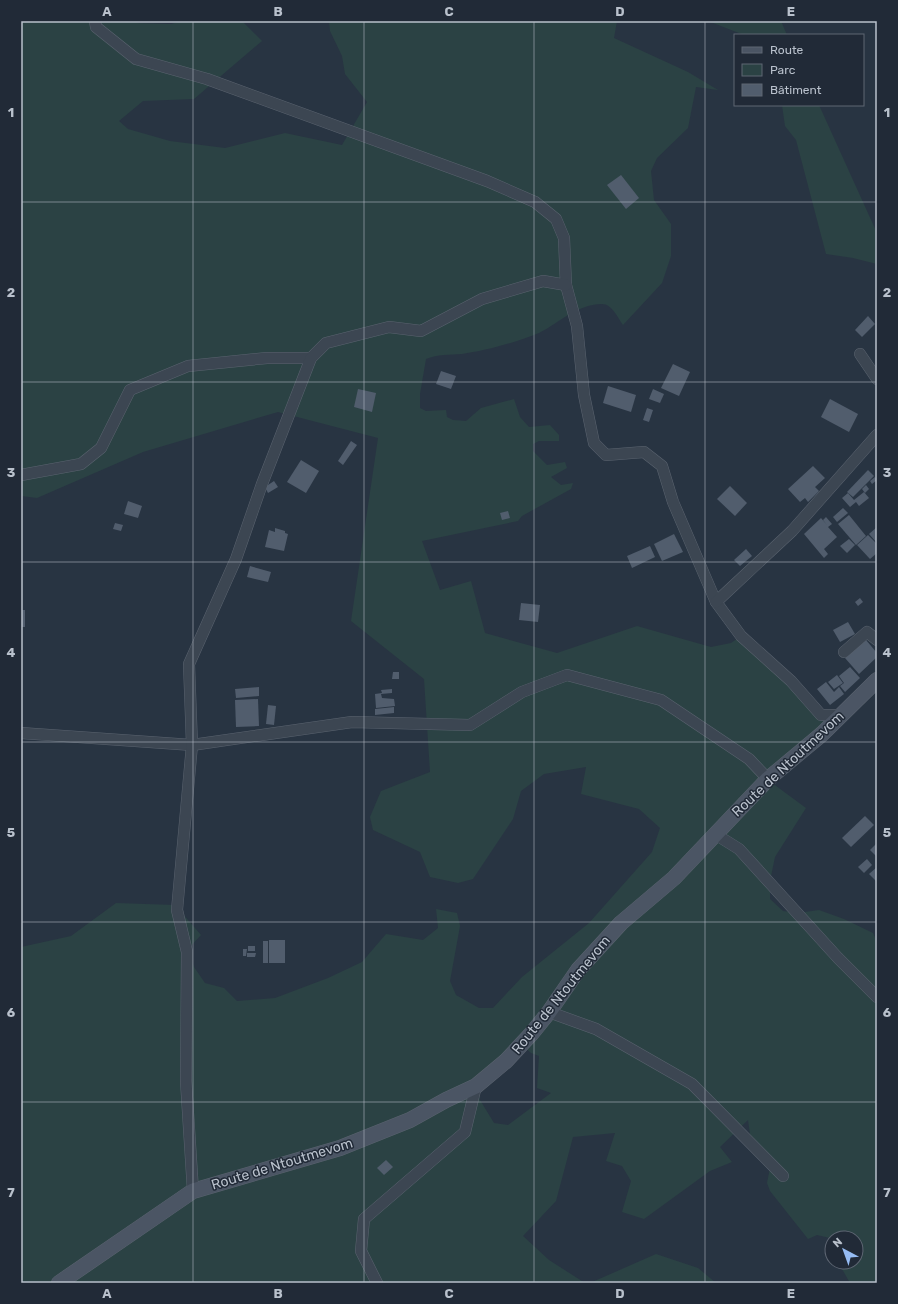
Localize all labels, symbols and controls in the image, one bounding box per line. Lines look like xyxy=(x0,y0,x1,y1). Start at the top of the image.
text: A xyxy=(102,4,112,19)
text: B xyxy=(273,4,283,19)
text: C xyxy=(444,4,454,19)
text: D xyxy=(615,4,625,19)
text: E xyxy=(787,4,795,19)
legend xyxy=(734,34,864,106)
text: Route xyxy=(770,43,804,57)
text: Parc xyxy=(770,63,796,77)
text: Bâtiment xyxy=(770,83,822,97)
text: 1 xyxy=(8,105,14,120)
text: 1 xyxy=(884,105,890,120)
text: 2 xyxy=(7,285,15,300)
text: 2 xyxy=(883,285,891,300)
text: 3 xyxy=(7,465,16,480)
text: 3 xyxy=(883,465,892,480)
text: 4 xyxy=(7,645,16,660)
text: 4 xyxy=(883,645,892,660)
street label: Route de Ntoutmevom xyxy=(728,708,848,820)
text: 5 xyxy=(7,825,15,840)
text: 5 xyxy=(883,825,891,840)
street label: Route de Ntoutmevom xyxy=(508,933,614,1057)
text: 6 xyxy=(7,1005,16,1020)
text: 6 xyxy=(883,1005,892,1020)
street label: Route de Ntoutmevom xyxy=(209,1134,355,1194)
text: 7 xyxy=(7,1185,15,1200)
text: 7 xyxy=(883,1185,891,1200)
north arrow xyxy=(824,1230,864,1270)
text: N xyxy=(831,1235,845,1250)
text: A xyxy=(102,1286,112,1301)
text: B xyxy=(273,1286,283,1301)
text: C xyxy=(444,1286,454,1301)
text: D xyxy=(615,1286,625,1301)
text: E xyxy=(787,1286,795,1301)

